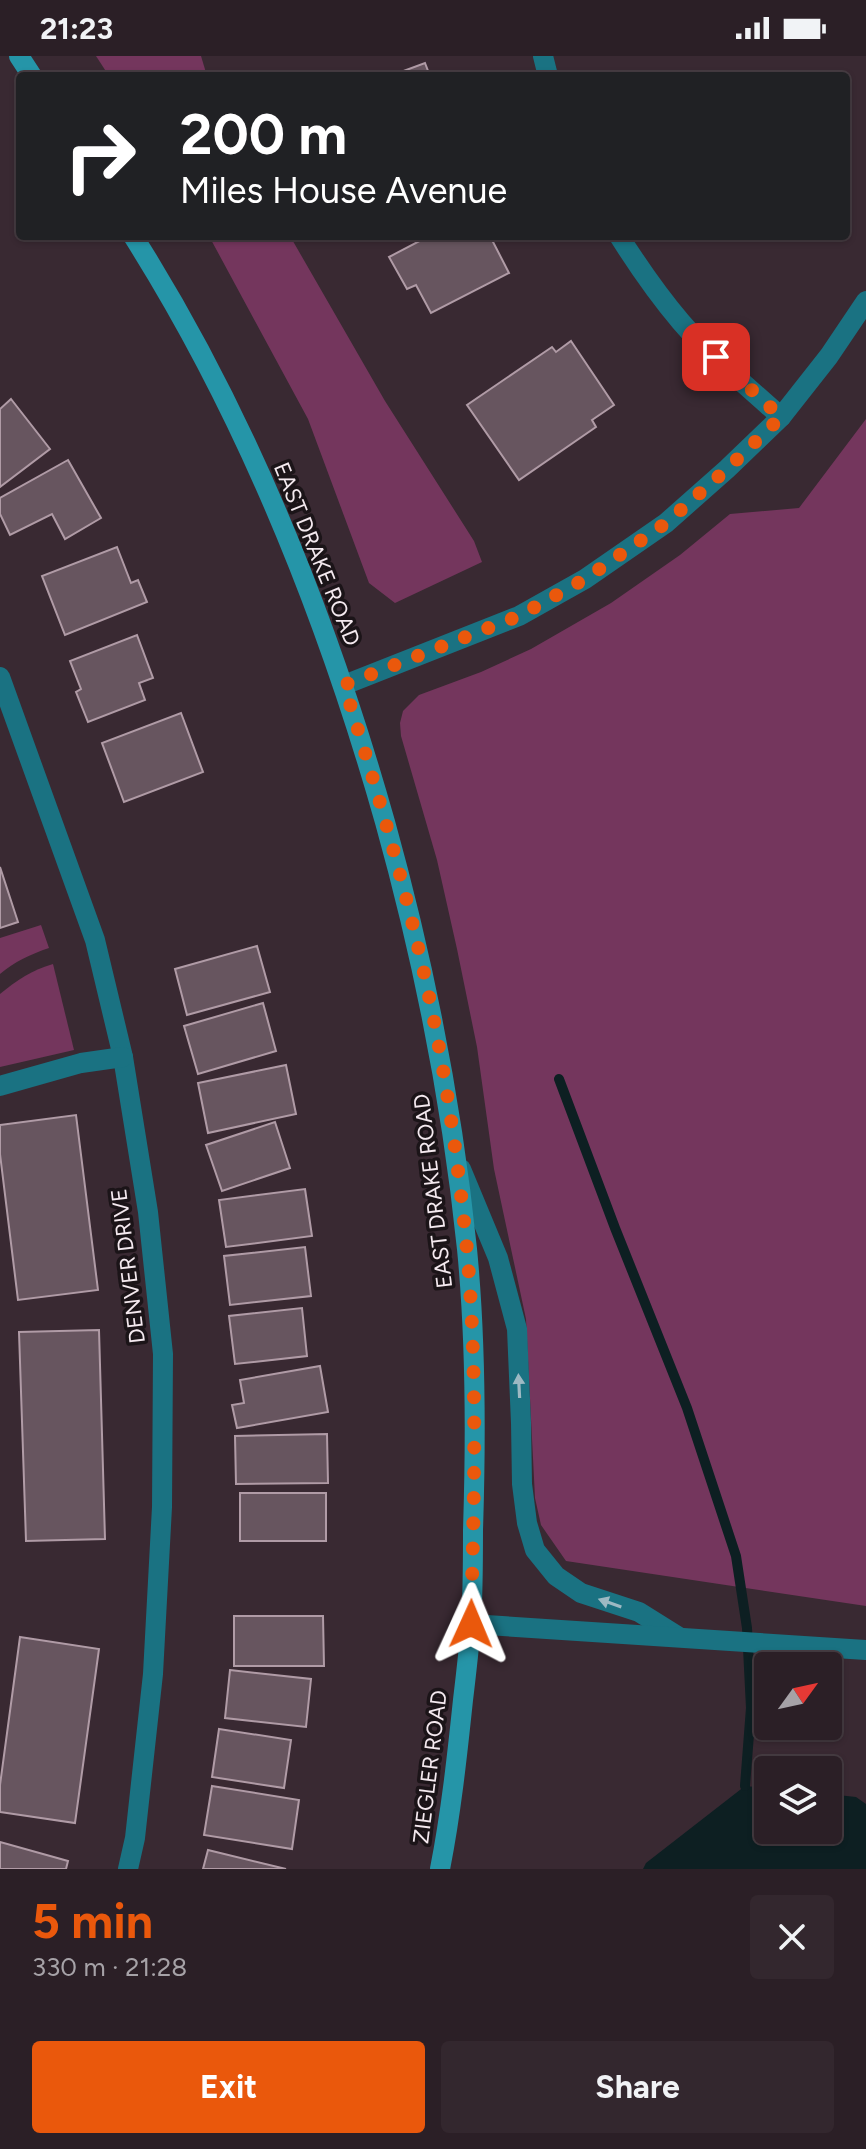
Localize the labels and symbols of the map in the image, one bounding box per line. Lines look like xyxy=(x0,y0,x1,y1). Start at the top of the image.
pin xyxy=(682,323,750,391)
street label: EAST DRAKE ROAD xyxy=(268,458,366,650)
street label: EAST DRAKE ROAD xyxy=(408,1092,458,1290)
street label: DENVER DRIVE xyxy=(105,1187,151,1345)
one-way arrow xyxy=(513,1372,526,1398)
position arrow xyxy=(429,1582,513,1666)
one-way arrow xyxy=(597,1596,621,1608)
north arrow xyxy=(754,1652,842,1740)
street label: ZIEGLER ROAD xyxy=(407,1689,453,1845)

